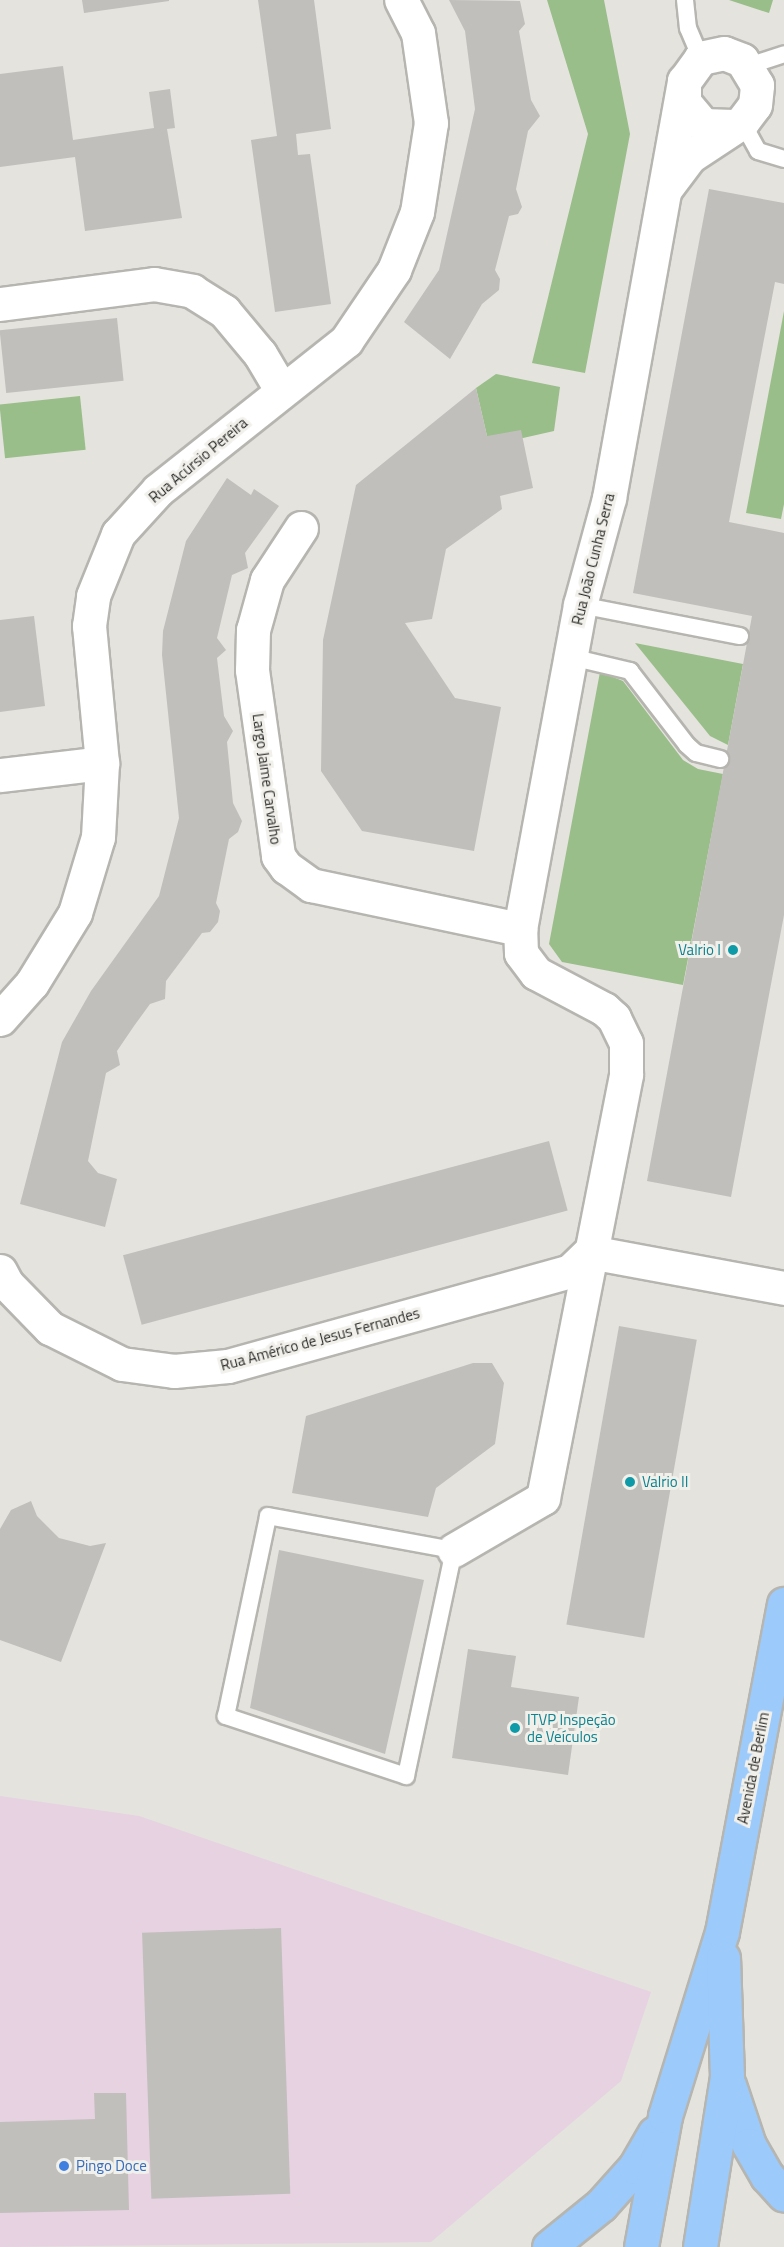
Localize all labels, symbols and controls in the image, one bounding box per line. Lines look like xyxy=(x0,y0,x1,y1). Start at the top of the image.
street label: Rua Acúrsio Pereira xyxy=(145,414,251,506)
street label: Rua João Cunha Serra xyxy=(568,491,618,627)
street label: Largo Jaime Carvalho xyxy=(249,712,285,846)
place label: Valrio I xyxy=(678,941,721,959)
marker: Valrio I xyxy=(726,943,740,957)
street label: Rua Américo de Jesus Fernandes xyxy=(218,1304,422,1374)
place label: Valrio II xyxy=(642,1473,688,1491)
marker: Valrio II xyxy=(623,1475,637,1489)
place label: ITVP Inspeção de Veículos xyxy=(527,1710,616,1745)
street label: Avenida de Berlim xyxy=(733,1711,773,1825)
marker: ITVP Inspeção de Veículos xyxy=(508,1721,522,1735)
place label: Pingo Doce xyxy=(76,2157,147,2175)
marker: Pingo Doce xyxy=(57,2159,71,2173)

